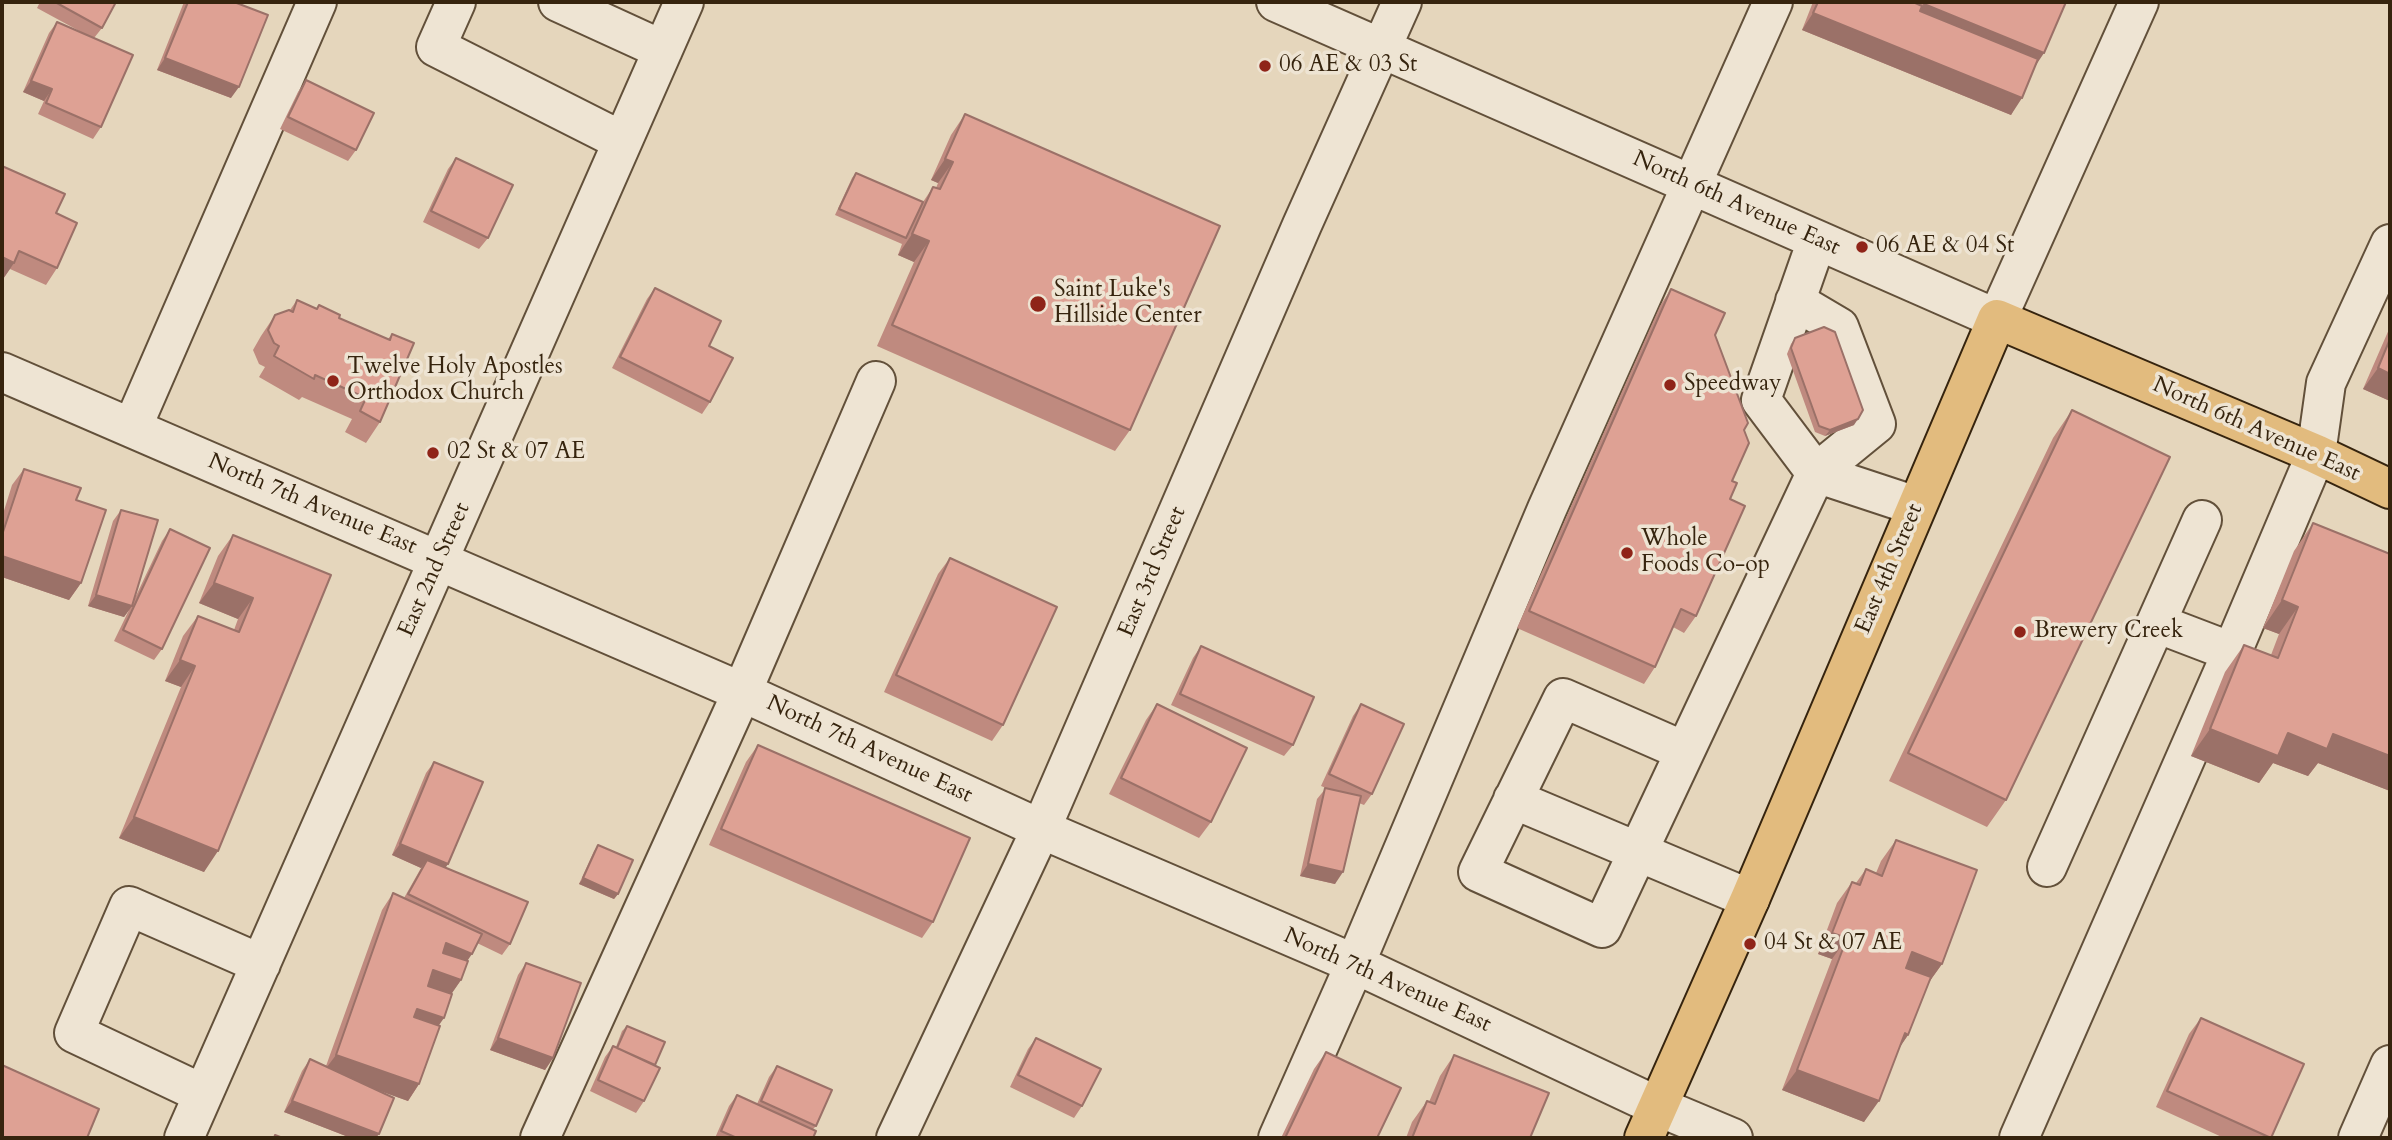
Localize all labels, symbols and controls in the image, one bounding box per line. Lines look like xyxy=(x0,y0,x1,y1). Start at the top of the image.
place label: 06 AE & 03 St xyxy=(1279,52,1417,80)
marker: 06 AE & 03 St xyxy=(1257,58,1273,74)
street label: North 6th Avenue East xyxy=(1628,146,1844,262)
place label: 06 AE & 04 St xyxy=(1876,233,2014,261)
marker: 06 AE & 04 St xyxy=(1854,239,1870,255)
place label: Saint Luke's Hillside Center xyxy=(1054,277,1202,331)
marker: Saint Luke's Hillside Center xyxy=(1028,294,1048,314)
place label: Twelve Holy Apostles Orthodox Church xyxy=(347,354,563,408)
place label: Speedway xyxy=(1684,371,1781,399)
street label: North 6th Avenue East xyxy=(2148,372,2364,488)
marker: Twelve Holy Apostles Orthodox Church xyxy=(325,373,341,389)
marker: Speedway xyxy=(1662,377,1678,393)
place label: 02 St & 07 AE xyxy=(447,439,585,467)
marker: 02 St & 07 AE xyxy=(425,445,441,461)
street label: North 7th Avenue East xyxy=(203,448,421,562)
street label: East 2nd Street xyxy=(393,499,477,641)
street label: East 4th Street xyxy=(1850,500,1930,638)
street label: East 3rd Street xyxy=(1113,503,1193,641)
place label: Whole Foods Co-op xyxy=(1641,526,1770,580)
marker: Whole Foods Co-op xyxy=(1619,545,1635,561)
place label: Brewery Creek xyxy=(2034,618,2183,646)
marker: Brewery Creek xyxy=(2012,624,2028,640)
street label: North 7th Avenue East xyxy=(762,690,976,810)
street label: North 7th Avenue East xyxy=(1279,923,1495,1039)
place label: 04 St & 07 AE xyxy=(1764,930,1902,958)
marker: 04 St & 07 AE xyxy=(1742,936,1758,952)

